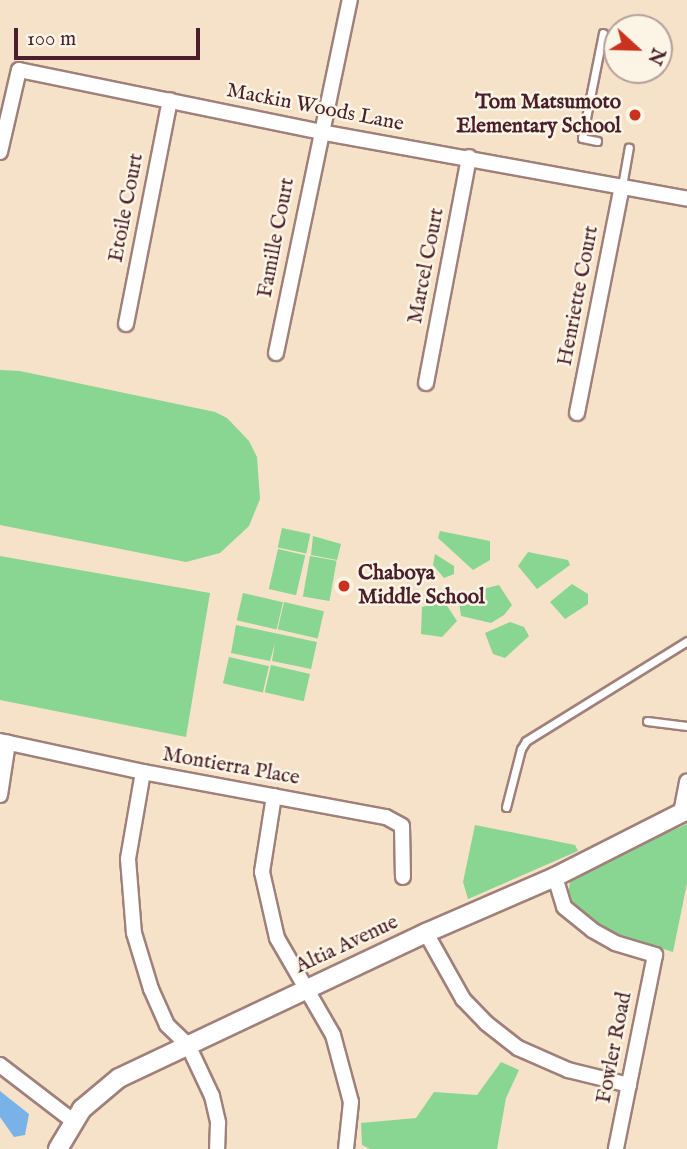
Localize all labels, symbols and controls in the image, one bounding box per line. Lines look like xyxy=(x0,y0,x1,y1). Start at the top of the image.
scale bar xyxy=(18,14,203,58)
north arrow xyxy=(603,14,673,84)
text: 100 m xyxy=(27,26,76,53)
text: N xyxy=(641,44,670,68)
street label: Mackin Woods Lane xyxy=(224,78,406,138)
place label: Tom Matsumoto Elementary School xyxy=(456,90,621,140)
marker: Tom Matsumoto Elementary School xyxy=(627,107,643,123)
street label: Etoile Court xyxy=(104,151,150,265)
street label: Famille Court xyxy=(253,176,301,300)
street label: Marcel Court xyxy=(403,206,451,326)
street label: Henriette Court xyxy=(553,224,605,368)
place label: Chaboya Middle School xyxy=(358,561,485,611)
marker: Chaboya Middle School xyxy=(336,578,352,594)
street label: Montierra Place xyxy=(160,743,302,791)
street label: Altia Avenue xyxy=(292,910,402,980)
street label: Fowler Road xyxy=(592,990,638,1106)

